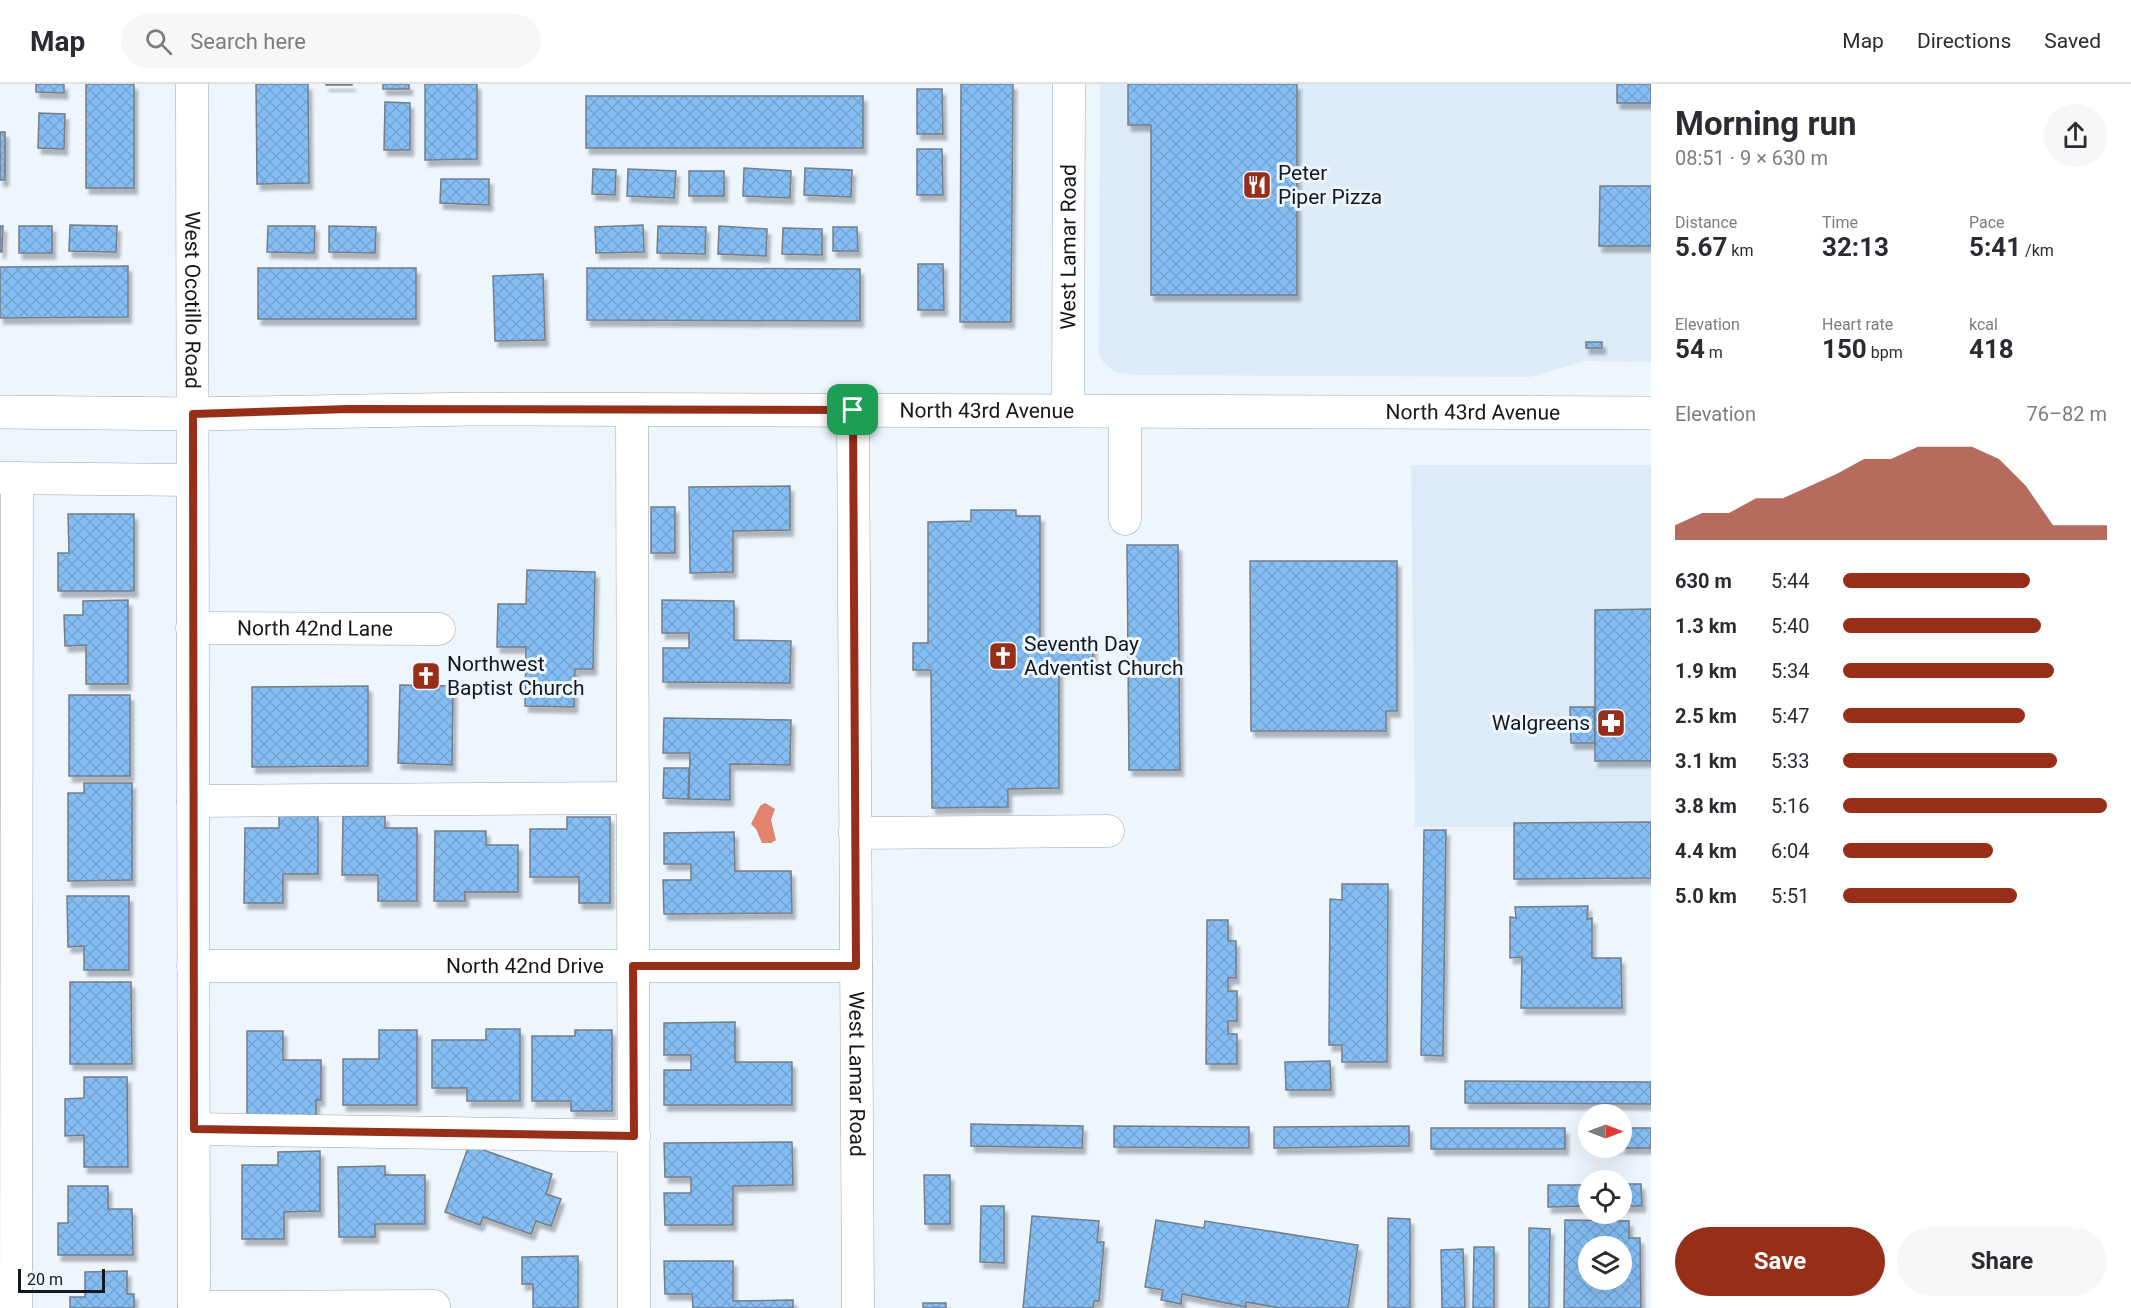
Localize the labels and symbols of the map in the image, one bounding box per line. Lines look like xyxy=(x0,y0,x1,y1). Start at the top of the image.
place label: Peter Piper Pizza xyxy=(1278,161,1382,209)
street label: West Lamar Road xyxy=(1056,164,1081,330)
restaurant icon: Peter Piper Pizza xyxy=(1241,169,1273,201)
street label: West Ocotillo Road xyxy=(180,211,204,389)
pin xyxy=(827,384,878,435)
street label: North 43rd Avenue xyxy=(900,398,1074,423)
street label: North 43rd Avenue xyxy=(1386,400,1560,425)
street label: North 42nd Lane xyxy=(237,616,393,641)
place label: Seventh Day Adventist Church xyxy=(1024,632,1184,680)
church icon: Seventh Day Adventist Church xyxy=(987,640,1019,672)
place label: Northwest Baptist Church xyxy=(447,652,584,700)
church icon: Northwest Baptist Church xyxy=(410,660,442,692)
pharmacy icon: Walgreens xyxy=(1595,707,1627,739)
place label: Walgreens xyxy=(1492,711,1590,735)
street label: North 42nd Drive xyxy=(446,954,604,978)
street label: West Lamar Road xyxy=(844,991,869,1157)
north arrow xyxy=(1578,1104,1632,1158)
scale bar xyxy=(18,1266,105,1294)

